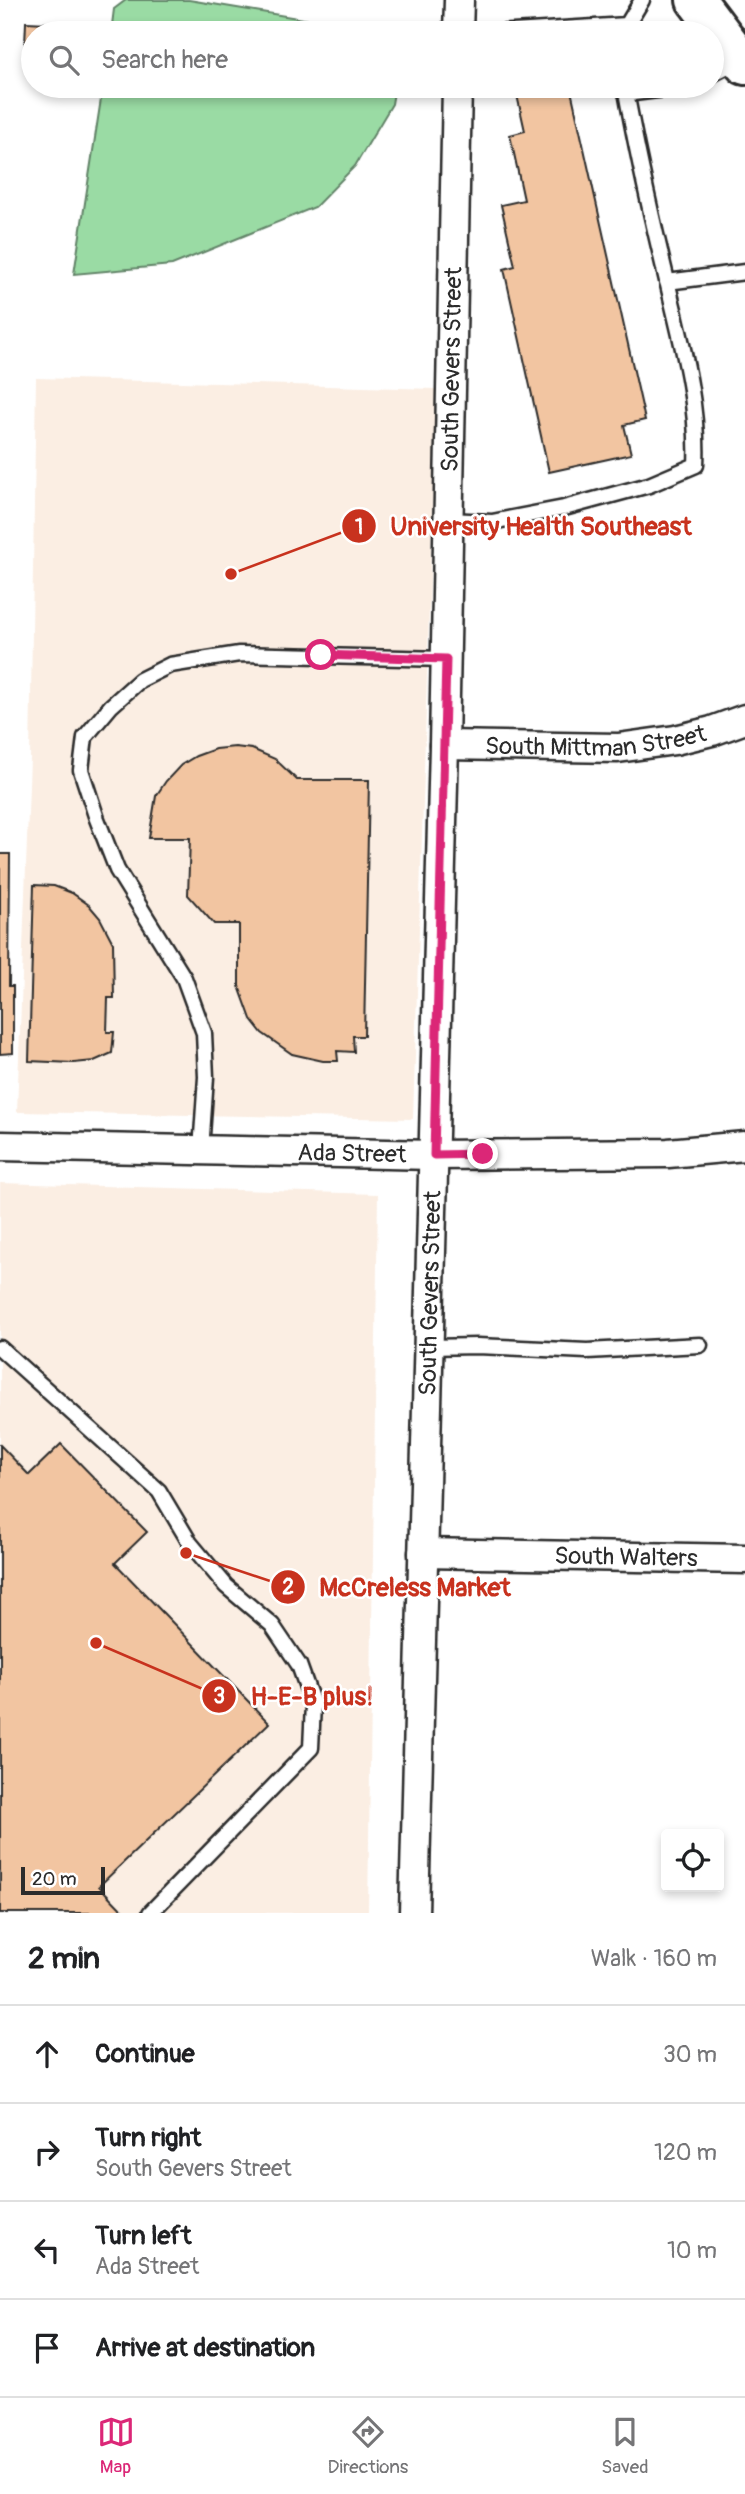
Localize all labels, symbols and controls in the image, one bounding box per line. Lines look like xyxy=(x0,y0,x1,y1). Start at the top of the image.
search box xyxy=(21,21,724,98)
icon: search xyxy=(45,41,83,79)
text: Search here xyxy=(101,44,228,76)
street label: South Gevers Street xyxy=(435,266,468,472)
callout: University Health Southeast xyxy=(342,503,706,550)
text: University Health Southeast xyxy=(390,511,692,543)
text: 1 xyxy=(355,514,363,541)
route start xyxy=(305,639,336,670)
street label: South Mittman Street xyxy=(485,718,709,763)
street label: Ada Street xyxy=(297,1138,407,1169)
route end xyxy=(467,1138,498,1169)
street label: South Gevers Street xyxy=(413,1190,447,1396)
street label: South Walters xyxy=(554,1541,698,1573)
callout: McCreless Market xyxy=(271,1564,525,1611)
text: McCreless Market xyxy=(319,1572,511,1604)
text: 2 xyxy=(282,1574,294,1601)
callout: H-E-B plus! xyxy=(201,1672,388,1719)
text: H-E-B plus! xyxy=(250,1681,374,1713)
text: 3 xyxy=(213,1683,225,1710)
map controls xyxy=(661,1829,724,1892)
button: locate xyxy=(661,1829,724,1892)
scale bar xyxy=(21,1864,105,1896)
text: 20 m xyxy=(32,1867,77,1891)
text: 2 min xyxy=(28,1940,100,1977)
text: Walk · 160 m xyxy=(591,1944,717,1973)
icon: ahead xyxy=(28,2035,66,2073)
text: Continue xyxy=(95,2038,195,2070)
text: 30 m xyxy=(663,2040,717,2069)
text: Turn right xyxy=(95,2122,201,2154)
icon: right xyxy=(28,2133,66,2171)
text: 120 m xyxy=(654,2138,717,2167)
text: South Gevers Street xyxy=(95,2154,292,2183)
text: Turn left xyxy=(95,2220,191,2252)
icon: left xyxy=(28,2231,66,2269)
text: 10 m xyxy=(667,2236,717,2265)
text: Ada Street xyxy=(95,2252,199,2281)
icon: arrive xyxy=(28,2329,66,2367)
text: Arrive at destination xyxy=(95,2332,315,2364)
tab: Map xyxy=(97,2413,135,2479)
tab: Directions xyxy=(328,2413,408,2479)
tab: Saved xyxy=(601,2413,648,2479)

